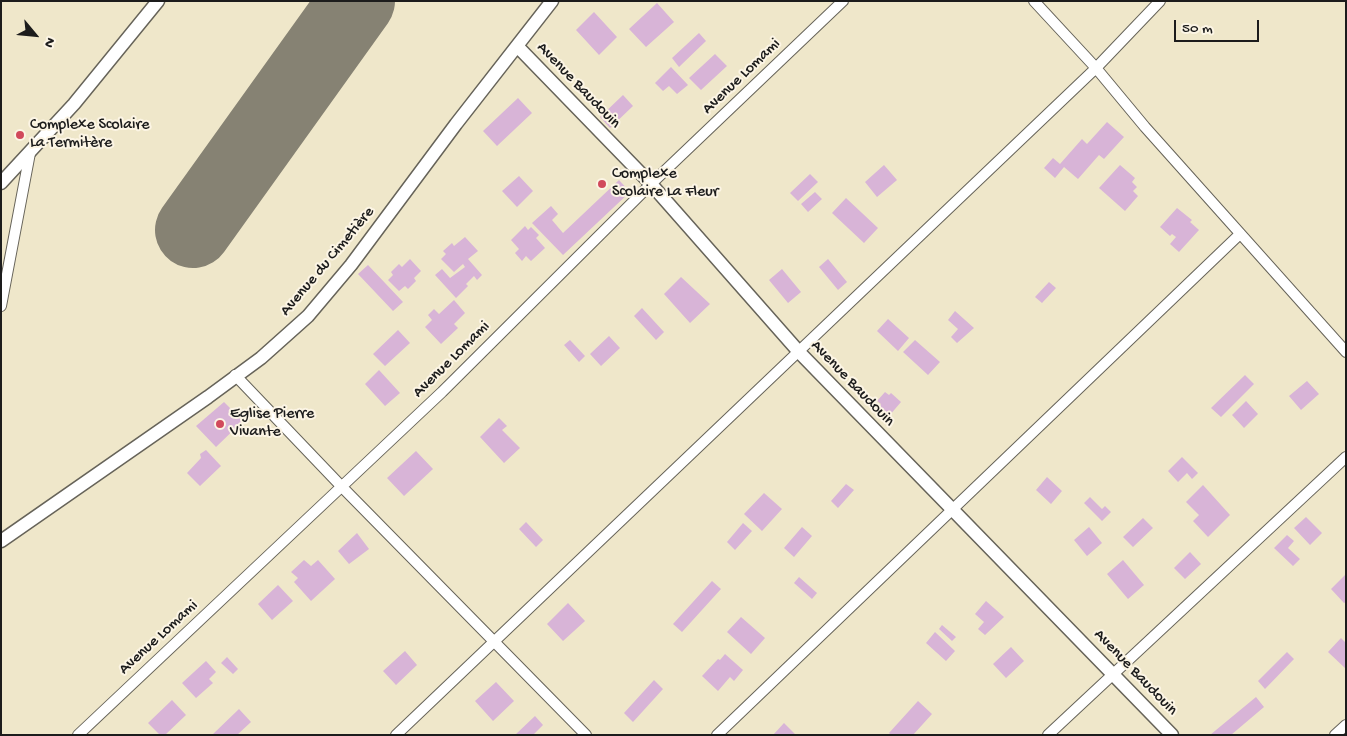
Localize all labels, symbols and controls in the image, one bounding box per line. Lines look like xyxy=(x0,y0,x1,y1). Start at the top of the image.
north arrow xyxy=(10,10,60,60)
scale bar xyxy=(1177,10,1262,42)
text: 50 m xyxy=(1182,20,1213,38)
text: N xyxy=(39,34,58,50)
street label: Avenue Lomami xyxy=(699,35,785,119)
street label: Avenue Baudouin xyxy=(532,39,624,133)
place label: Complexe Scolaire La Termitère xyxy=(30,116,149,154)
marker: Complexe Scolaire La Termitère xyxy=(14,129,26,141)
place label: Complexe Scolaire La Fleur xyxy=(612,165,718,203)
marker: Complexe Scolaire La Fleur xyxy=(596,178,608,190)
street label: Avenue du Cimetière xyxy=(277,204,379,320)
street label: Avenue Lomami xyxy=(409,317,495,403)
street label: Avenue Baudouin xyxy=(806,337,898,431)
place label: Eglise Pierre Vivante xyxy=(230,405,314,443)
marker: Eglise Pierre Vivante xyxy=(214,418,226,430)
street label: Avenue Lomami xyxy=(115,596,203,680)
street label: Avenue Baudouin xyxy=(1089,626,1181,720)

